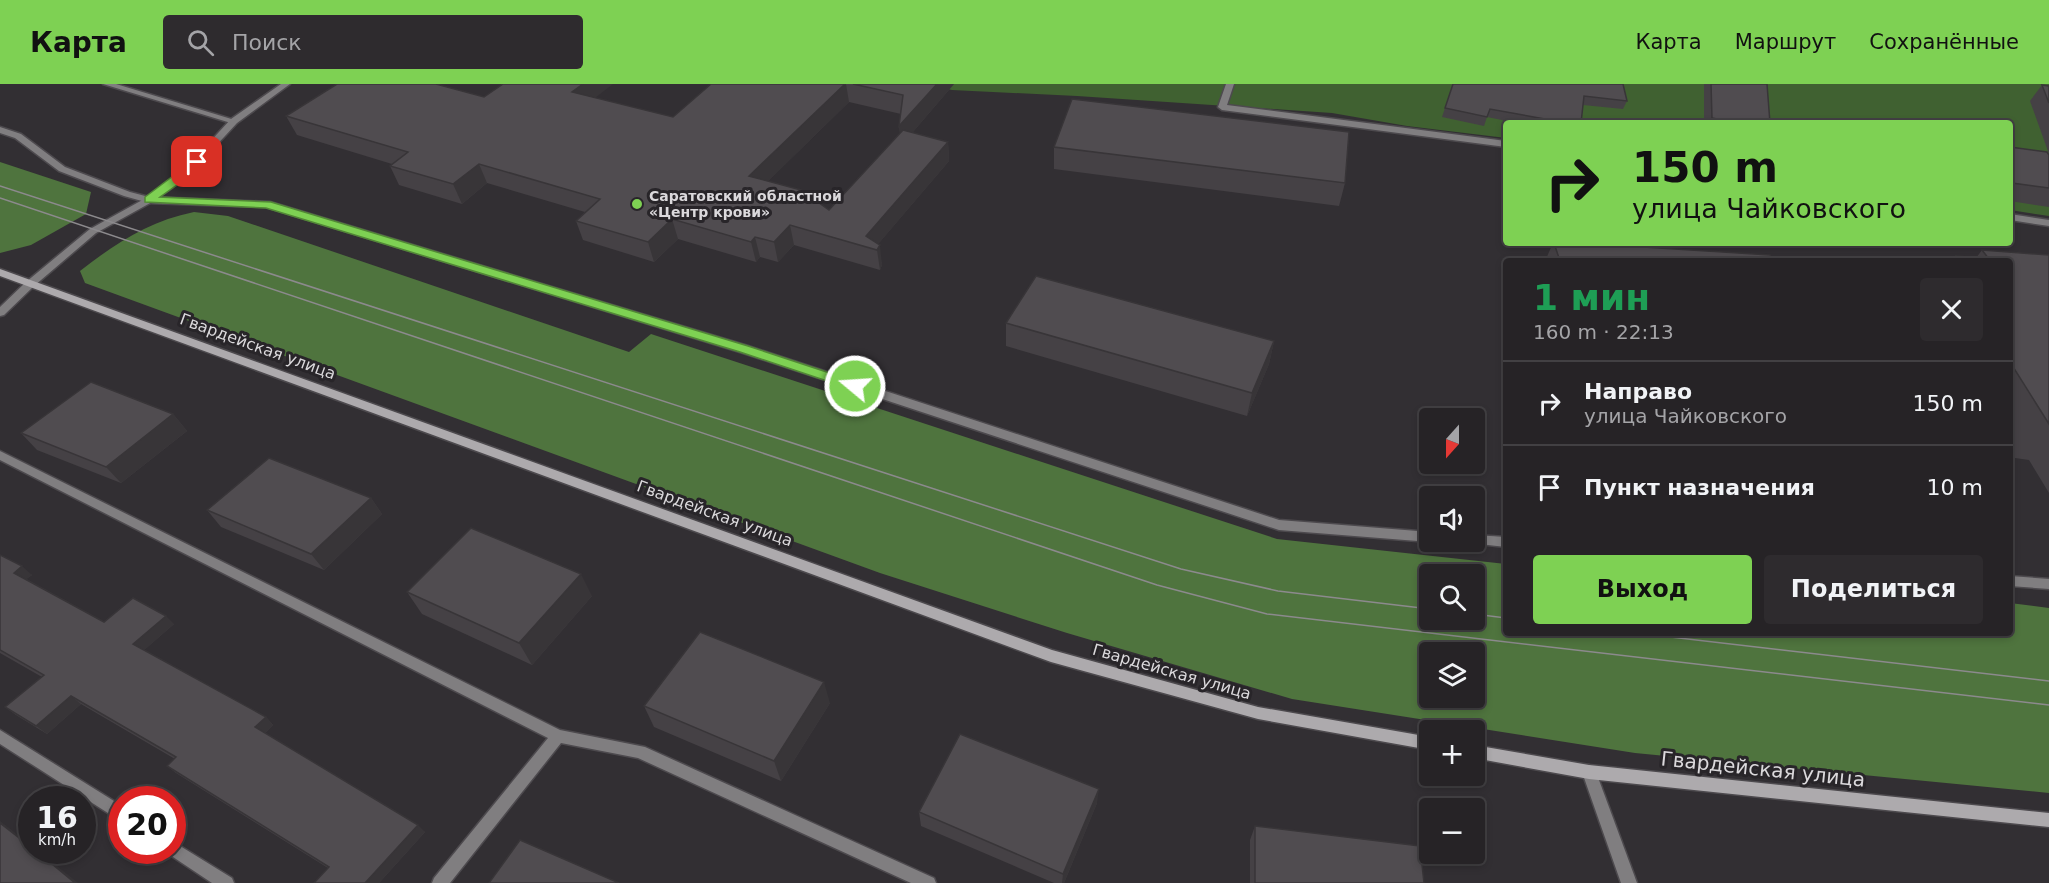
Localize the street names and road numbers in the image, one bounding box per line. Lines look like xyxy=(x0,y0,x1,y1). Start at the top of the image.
street label: Гвардейская улица xyxy=(177,309,338,383)
street label: Гвардейская улица xyxy=(634,476,795,550)
street label: Гвардейская улица xyxy=(1090,640,1253,703)
street label: Гвардейская улица xyxy=(1660,746,1866,792)

